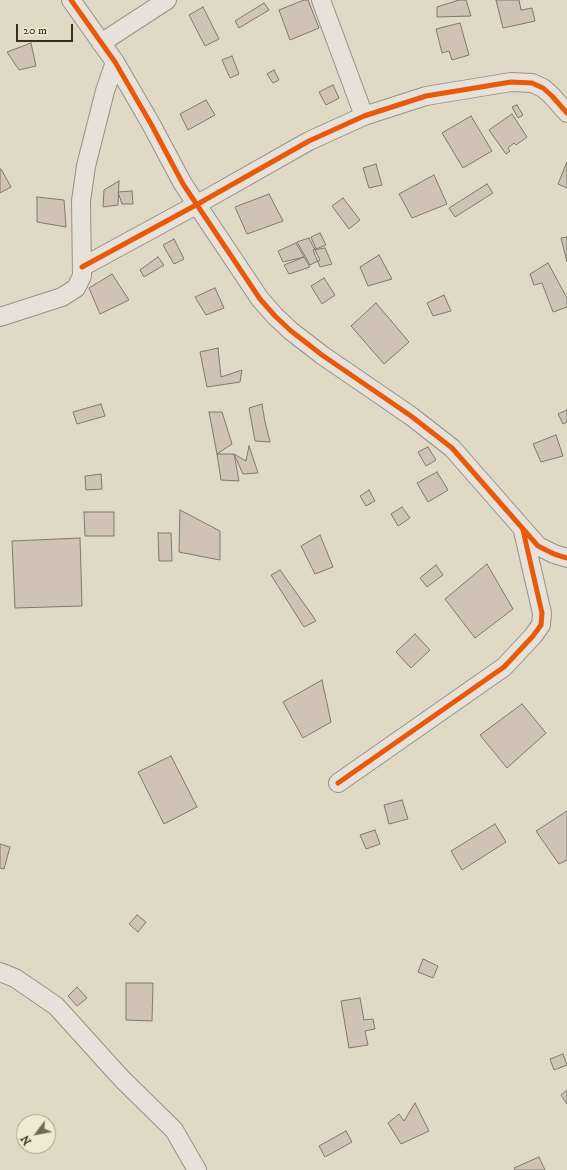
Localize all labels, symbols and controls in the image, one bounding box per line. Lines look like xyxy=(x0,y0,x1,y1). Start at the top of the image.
scale bar xyxy=(18,16,75,42)
text: 20 m xyxy=(23,23,47,38)
north arrow xyxy=(16,1114,56,1154)
text: N xyxy=(18,1132,35,1147)

